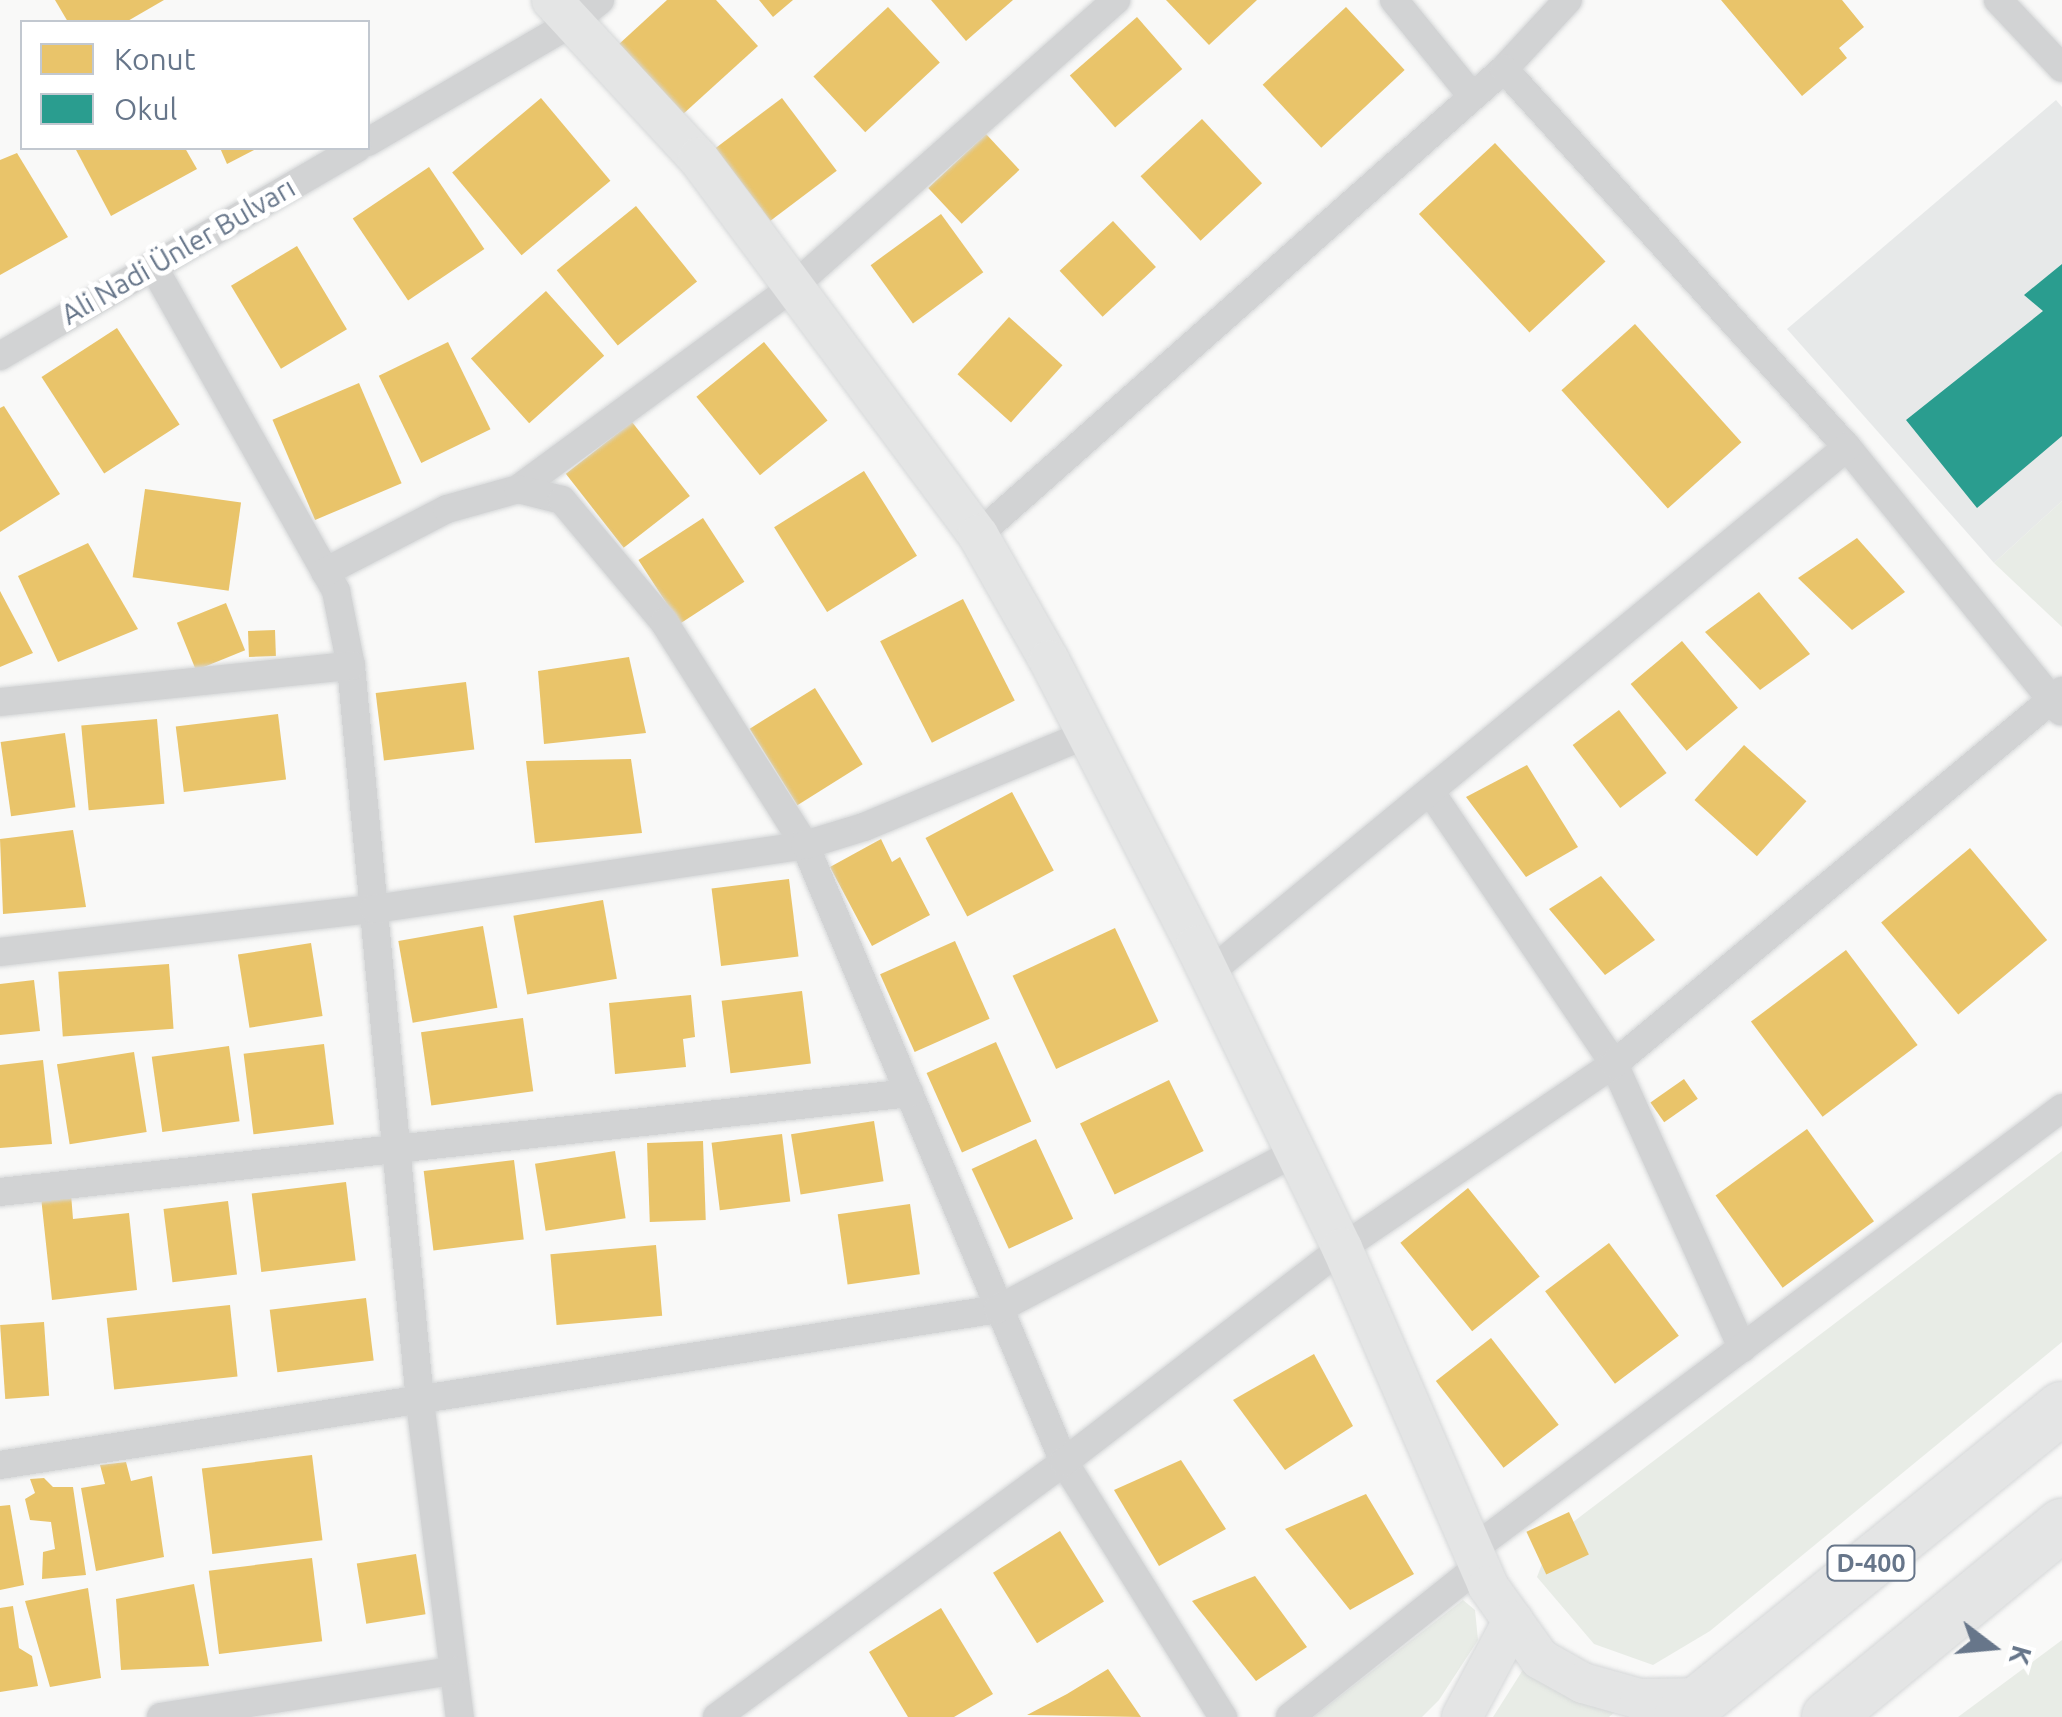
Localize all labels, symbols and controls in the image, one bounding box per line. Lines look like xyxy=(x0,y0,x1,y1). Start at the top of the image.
legend xyxy=(20,20,370,150)
text: Konut xyxy=(114,42,195,76)
text: Okul xyxy=(114,92,177,126)
street label: Ali Nadi Ünler Bulvarı xyxy=(55,170,301,332)
road number: D-400 xyxy=(1826,1543,1916,1583)
north arrow xyxy=(1942,1597,2042,1697)
text: K xyxy=(2004,1642,2039,1669)

